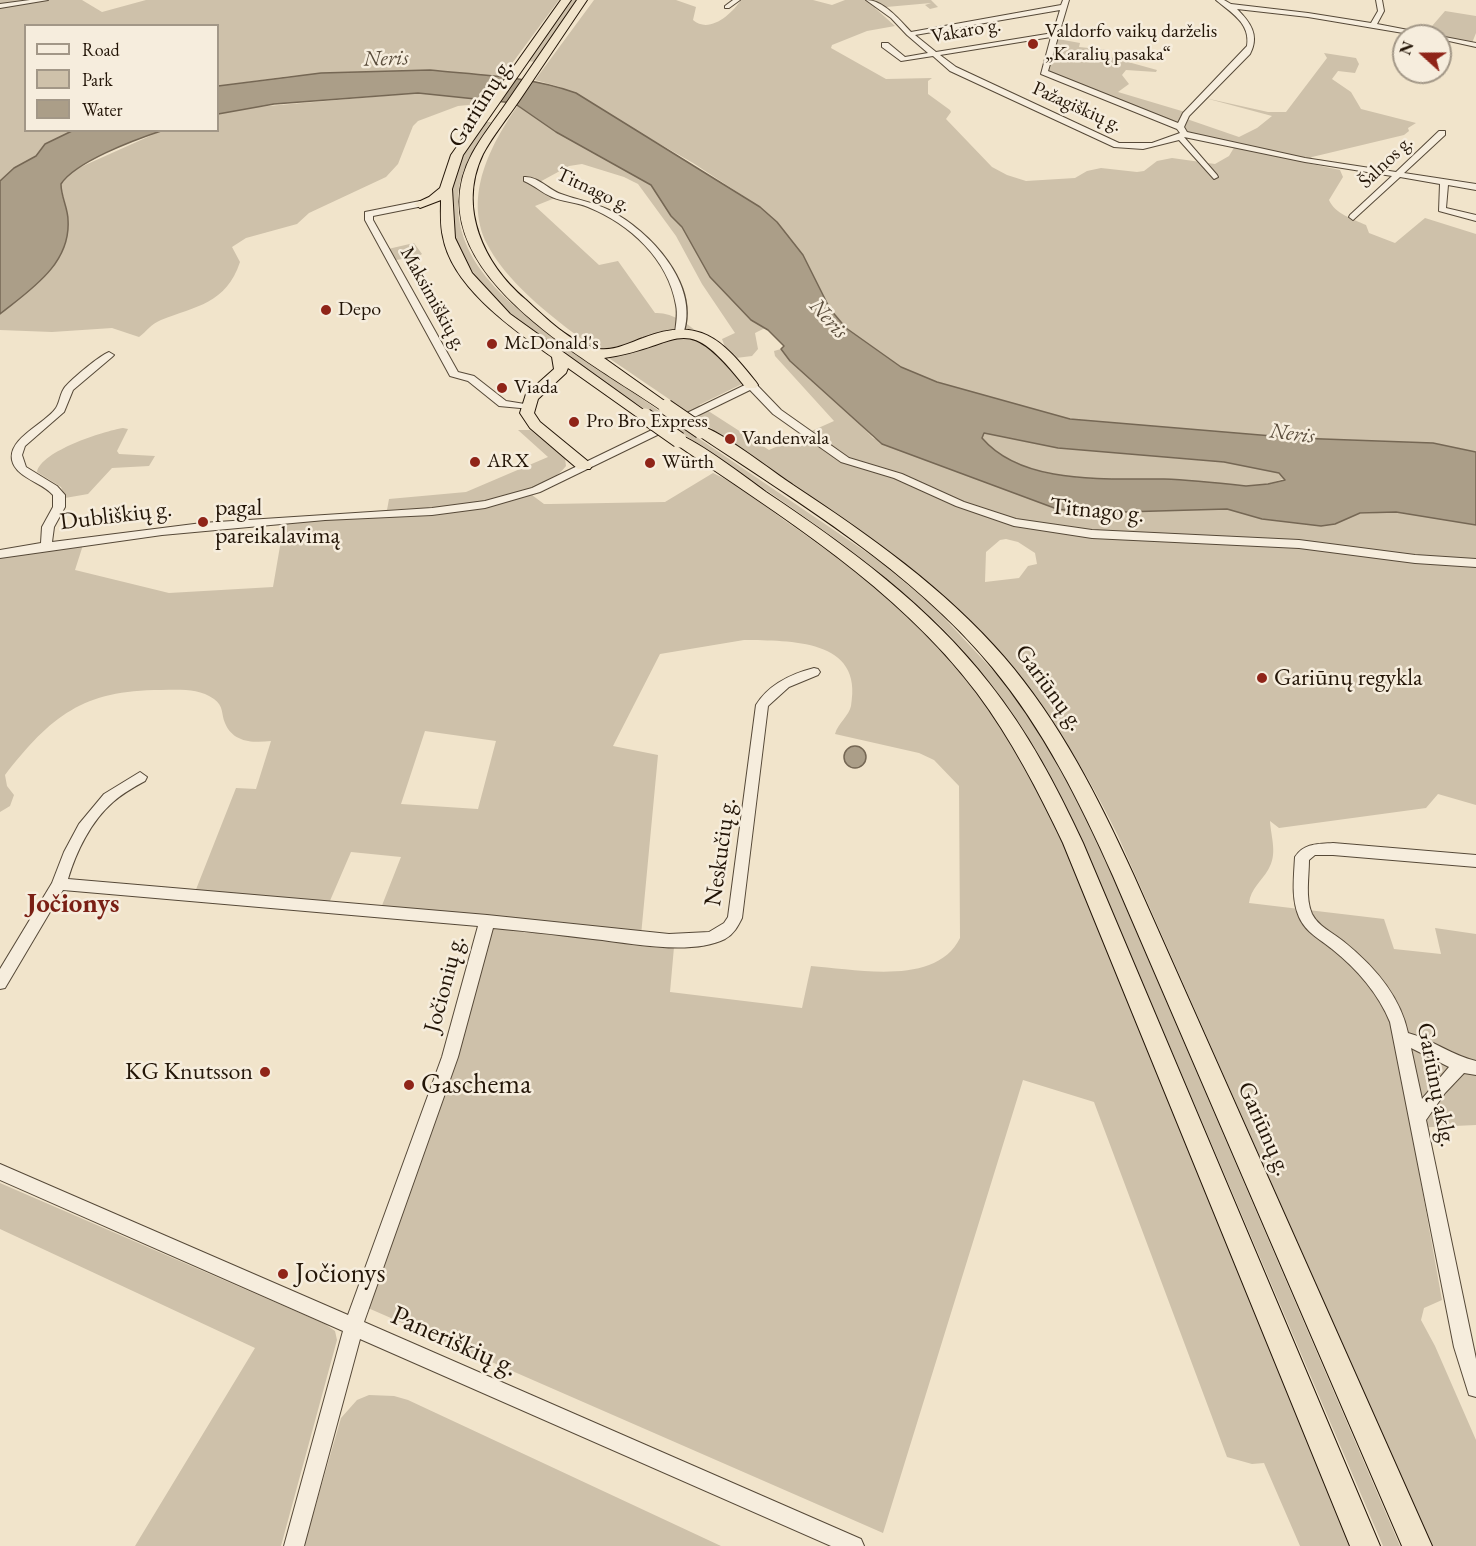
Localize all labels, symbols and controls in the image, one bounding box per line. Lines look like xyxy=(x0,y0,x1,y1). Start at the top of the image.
street label: Vakaro g. xyxy=(929,13,1003,49)
place label: Valdorfo vaikų darželis „Karalių pasaka“ xyxy=(1045,20,1217,67)
legend xyxy=(24,24,219,132)
north arrow xyxy=(1392,24,1452,84)
marker: Valdorfo vaikų darželis „Karalių pasaka“ xyxy=(1026,37,1040,51)
text: Road xyxy=(82,38,120,61)
text: N xyxy=(1394,38,1419,58)
water label: Neris xyxy=(363,45,409,73)
street label: Gariūnų g. xyxy=(442,53,520,153)
text: Park xyxy=(82,68,113,91)
street label: Pažagiškių g. xyxy=(1029,77,1125,137)
text: Water xyxy=(82,98,123,121)
street label: Šalnos g. xyxy=(1354,130,1418,194)
street label: Titnago g. xyxy=(552,162,634,218)
street label: Maksimiškių g. xyxy=(395,243,471,355)
water label: Neris xyxy=(803,293,853,345)
place label: Depo xyxy=(338,298,381,322)
marker: Depo xyxy=(319,303,333,317)
place label: McDonald's xyxy=(504,332,599,356)
marker: McDonald's xyxy=(485,337,499,351)
place label: Viada xyxy=(514,376,558,400)
marker: Viada xyxy=(495,381,509,395)
place label: Pro Bro Express xyxy=(586,410,708,434)
marker: Pro Bro Express xyxy=(567,415,581,429)
water label: Neris xyxy=(1268,418,1316,450)
place label: Vandenvala xyxy=(742,427,829,451)
marker: Vandenvala xyxy=(723,432,737,446)
place label: ARX xyxy=(487,450,529,474)
place label: Würth xyxy=(662,451,714,475)
marker: ARX xyxy=(468,455,482,469)
marker: Würth xyxy=(643,456,657,470)
street label: Titnago g. xyxy=(1049,493,1145,529)
place label: pagal pareikalavimą xyxy=(215,494,340,550)
street label: Dubliškių g. xyxy=(58,495,174,537)
marker: pagal pareikalavimą xyxy=(196,515,210,529)
street label: Gariūnų g. xyxy=(1008,639,1090,737)
place label: Gariūnų regykla xyxy=(1274,664,1423,692)
marker: Gariūnų regykla xyxy=(1255,671,1269,685)
street label: Neskučių g. xyxy=(699,796,743,908)
district label: Jočionys xyxy=(27,889,119,921)
street label: Jočionių g. xyxy=(418,932,472,1036)
street label: Gariūnų aklg. xyxy=(1410,1020,1462,1150)
place label: KG Knutsson xyxy=(125,1058,253,1086)
marker: KG Knutsson xyxy=(258,1065,272,1079)
place label: Gaschema xyxy=(421,1068,531,1102)
marker: Gaschema xyxy=(402,1078,416,1092)
street label: Gariūnų g. xyxy=(1231,1078,1297,1180)
place label: Jočionys xyxy=(295,1257,385,1291)
marker: Jočionys xyxy=(276,1267,290,1281)
street label: Paneriškių g. xyxy=(385,1299,523,1385)

